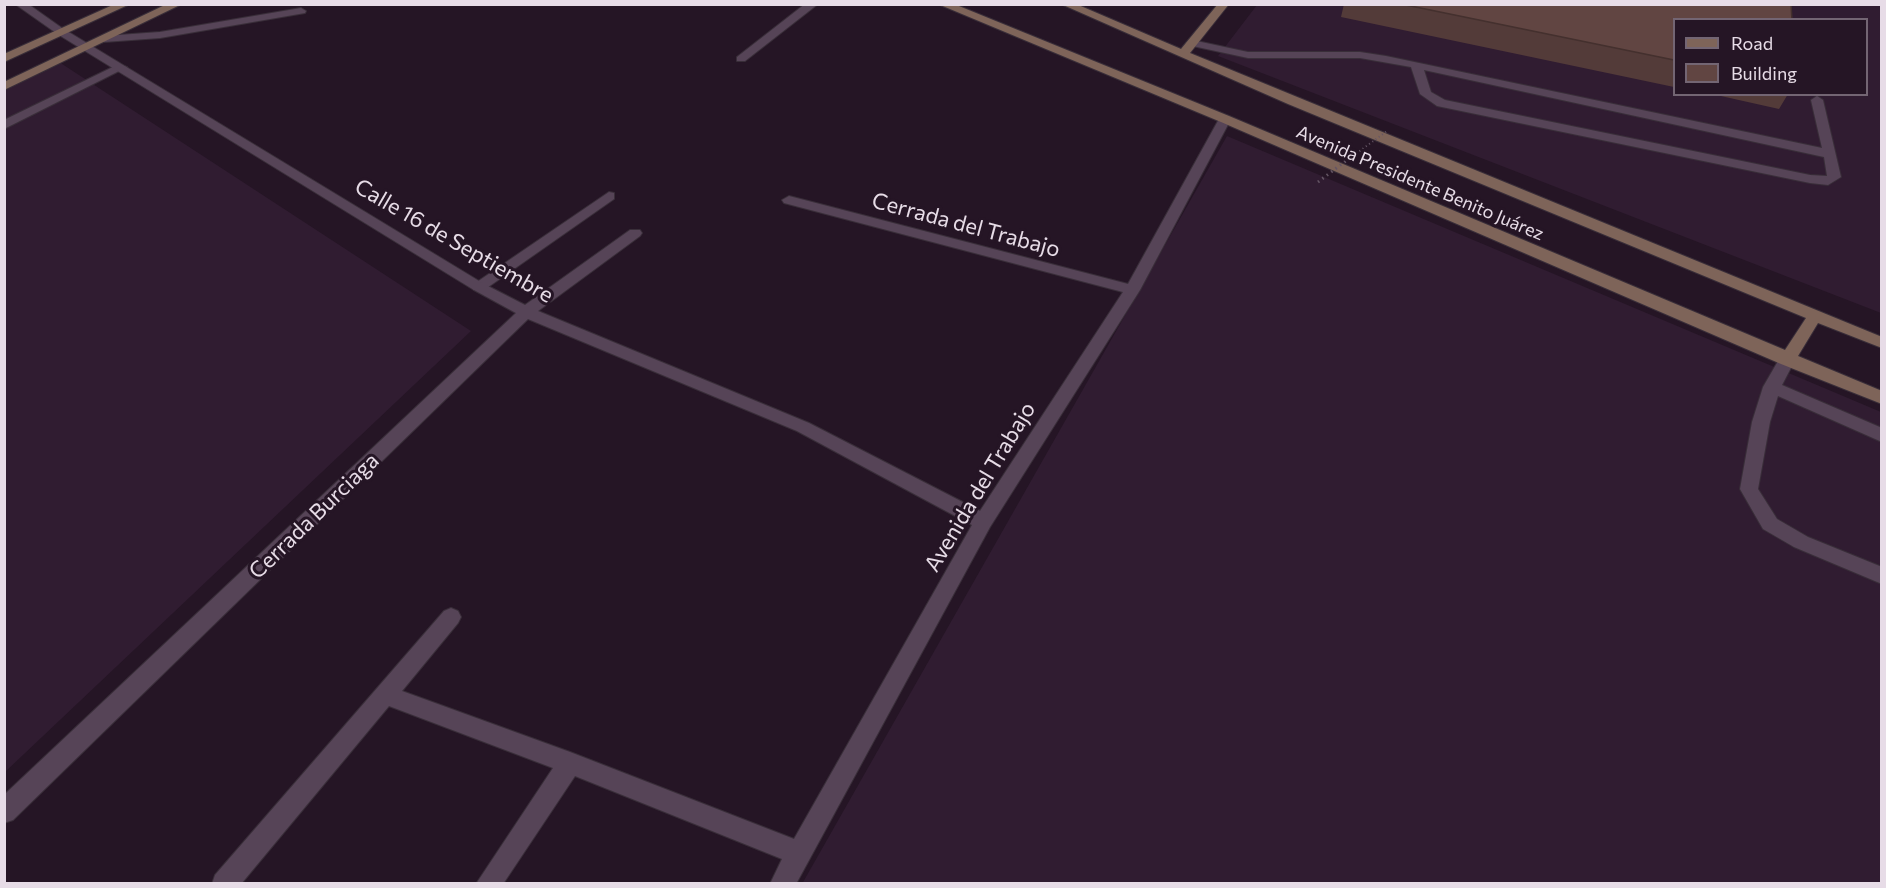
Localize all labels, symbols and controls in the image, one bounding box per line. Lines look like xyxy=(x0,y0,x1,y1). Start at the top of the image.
legend xyxy=(1673,18,1868,96)
text: Road xyxy=(1731,32,1773,54)
text: Building xyxy=(1731,62,1797,84)
street label: Avenida Presidente Benito Juárez xyxy=(1293,121,1547,245)
street label: Calle 16 de Septiembre xyxy=(350,173,558,309)
street label: Cerrada del Trabajo xyxy=(869,187,1063,263)
street label: Avenida del Trabajo xyxy=(919,397,1041,577)
street label: Cerrada Burciaga xyxy=(244,447,384,585)

